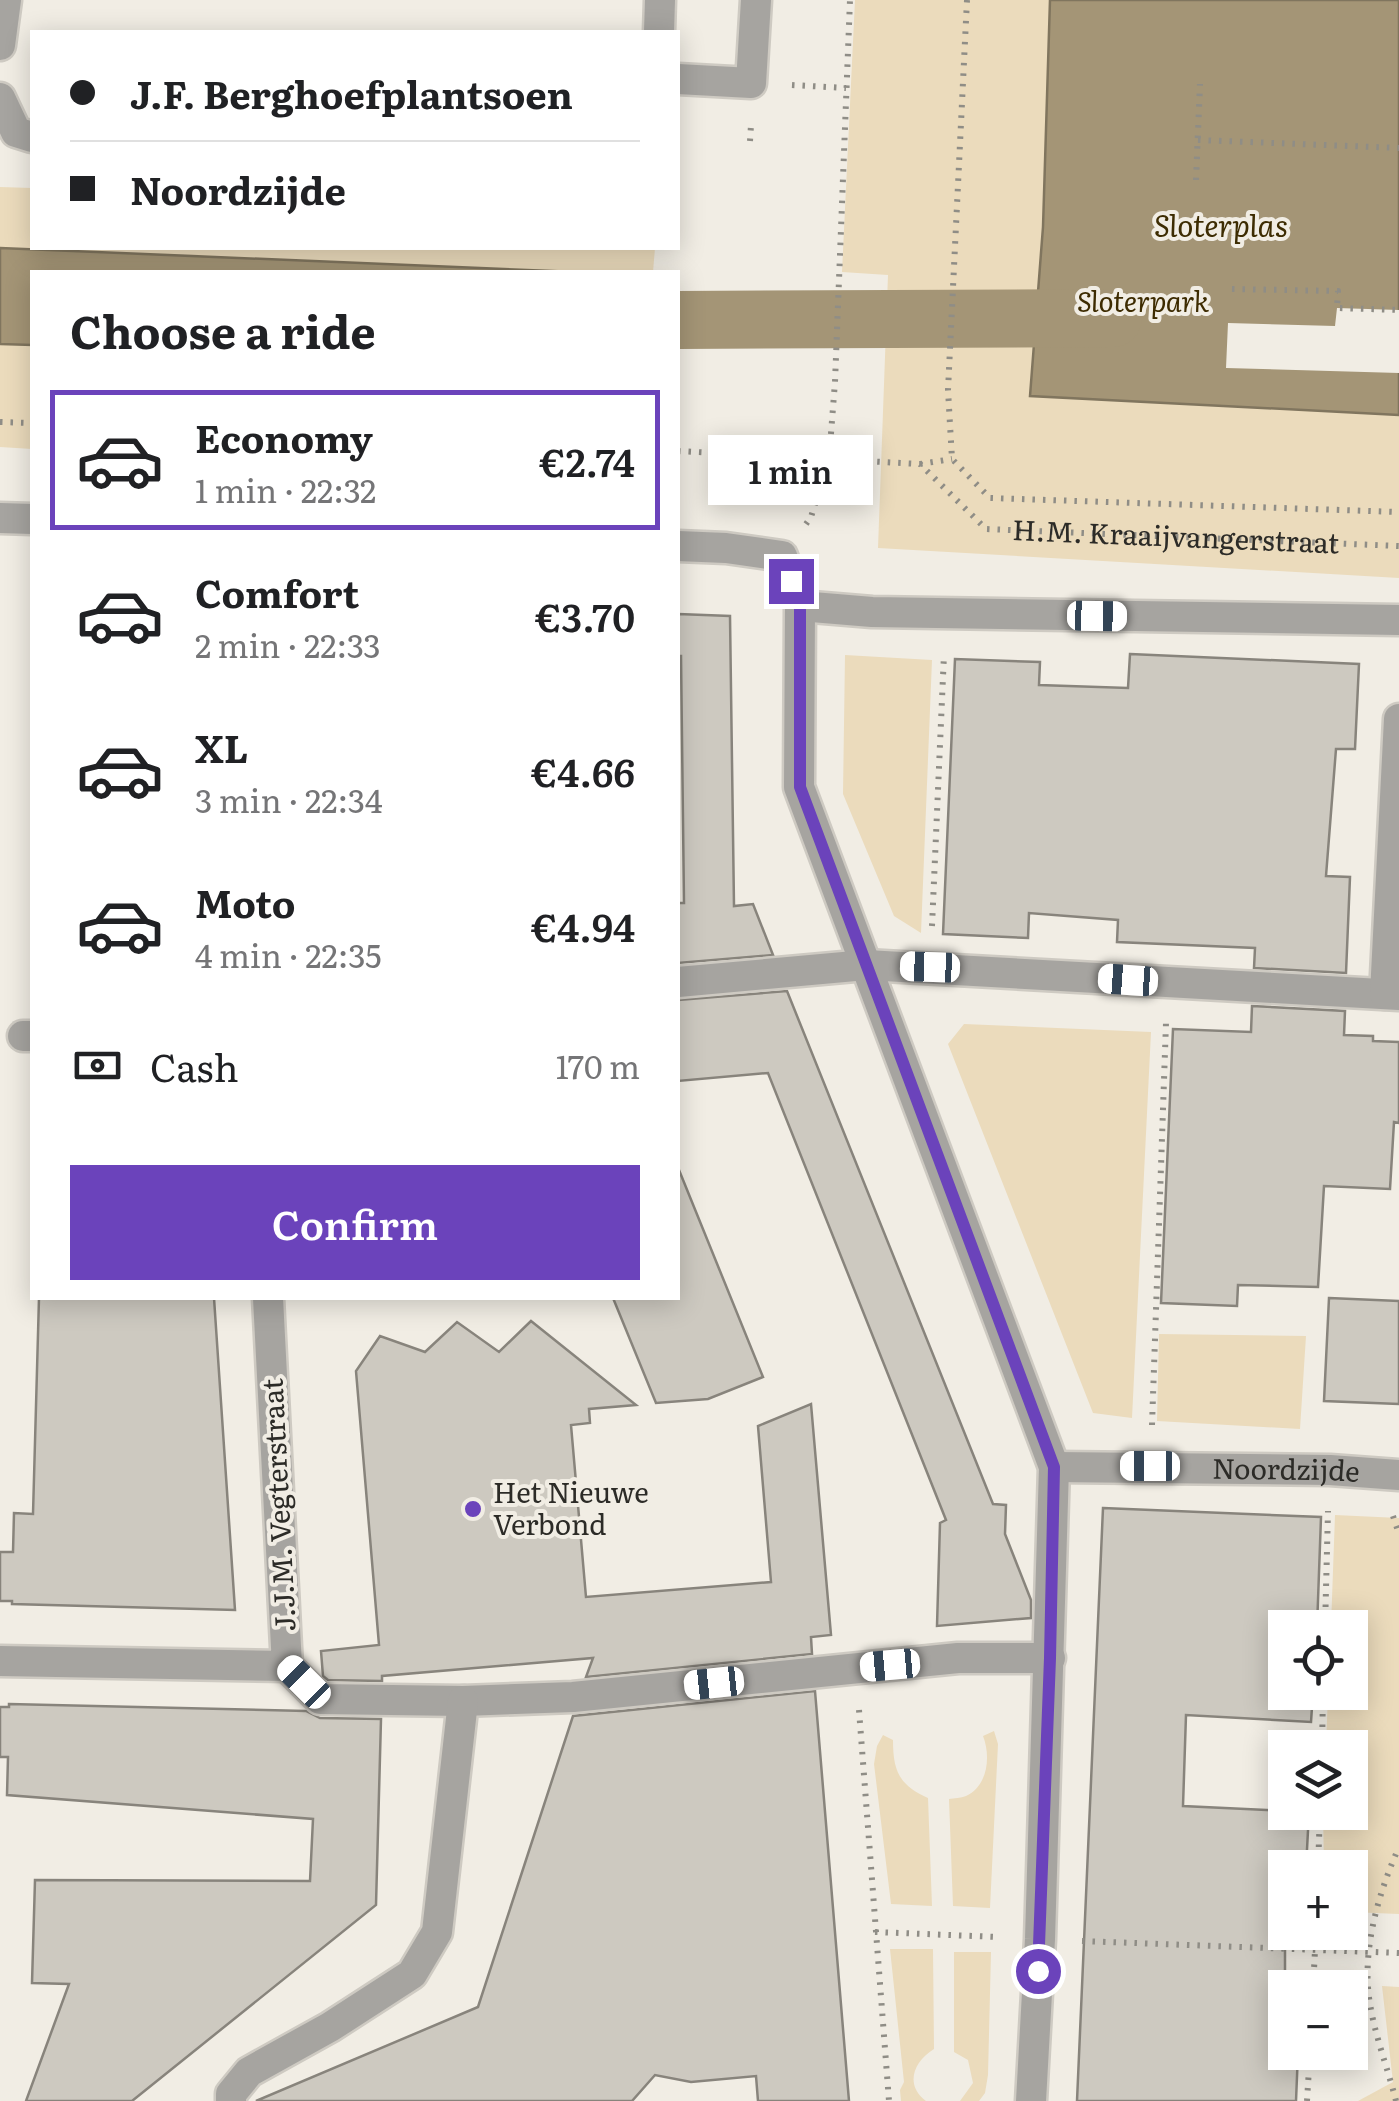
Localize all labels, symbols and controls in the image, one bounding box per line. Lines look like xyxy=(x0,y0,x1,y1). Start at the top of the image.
text: J.F. Berghoefplantsoen xyxy=(130,64,573,121)
text: Noordzijde xyxy=(130,160,346,217)
water label: Sloterplas xyxy=(1154,202,1288,246)
park label: Sloterpark xyxy=(1077,279,1210,321)
text: Choose a ride xyxy=(70,296,376,363)
text: Economy xyxy=(195,408,373,465)
icon: car xyxy=(75,415,165,505)
text: €2.74 xyxy=(539,432,635,489)
callout: 1 min xyxy=(708,436,874,506)
text: 1 min xyxy=(748,446,833,494)
text: 1 min · 22:32 xyxy=(195,465,376,513)
street label: H.M. Kraaijvangerstraat xyxy=(1012,507,1341,563)
route end xyxy=(769,559,814,604)
text: Comfort xyxy=(195,563,359,620)
icon: car xyxy=(75,570,165,660)
text: €3.70 xyxy=(535,587,635,644)
car xyxy=(1067,600,1127,632)
text: 2 min · 22:33 xyxy=(195,620,380,668)
text: XL xyxy=(195,718,248,775)
icon: car xyxy=(75,725,165,815)
text: €4.66 xyxy=(531,742,635,799)
text: 3 min · 22:34 xyxy=(195,775,383,823)
text: Moto xyxy=(195,873,295,930)
icon: car xyxy=(75,880,165,970)
text: €4.94 xyxy=(531,897,635,954)
text: 4 min · 22:35 xyxy=(195,930,382,978)
car xyxy=(899,951,961,983)
car xyxy=(1097,963,1159,997)
text: Cash xyxy=(150,1037,239,1094)
icon: cash xyxy=(70,1038,125,1093)
text: 170 m xyxy=(556,1041,640,1089)
button: Confirm xyxy=(70,1165,640,1280)
street label: J.J.M. Vegterstraat xyxy=(249,1377,305,1633)
street label: Noordzijde xyxy=(1212,1446,1361,1491)
car xyxy=(1120,1451,1180,1481)
place label: Het Nieuwe Verbond xyxy=(493,1470,649,1544)
marker: Het Nieuwe Verbond xyxy=(462,1498,484,1520)
map controls xyxy=(1268,1610,1368,2070)
button: locate xyxy=(1268,1610,1368,1710)
car xyxy=(859,1647,921,1683)
car xyxy=(272,1650,336,1714)
car xyxy=(683,1665,745,1701)
button: layers xyxy=(1268,1730,1368,1830)
button: + xyxy=(1268,1850,1368,1950)
route start xyxy=(1016,1949,1061,1994)
button: − xyxy=(1268,1970,1368,2070)

